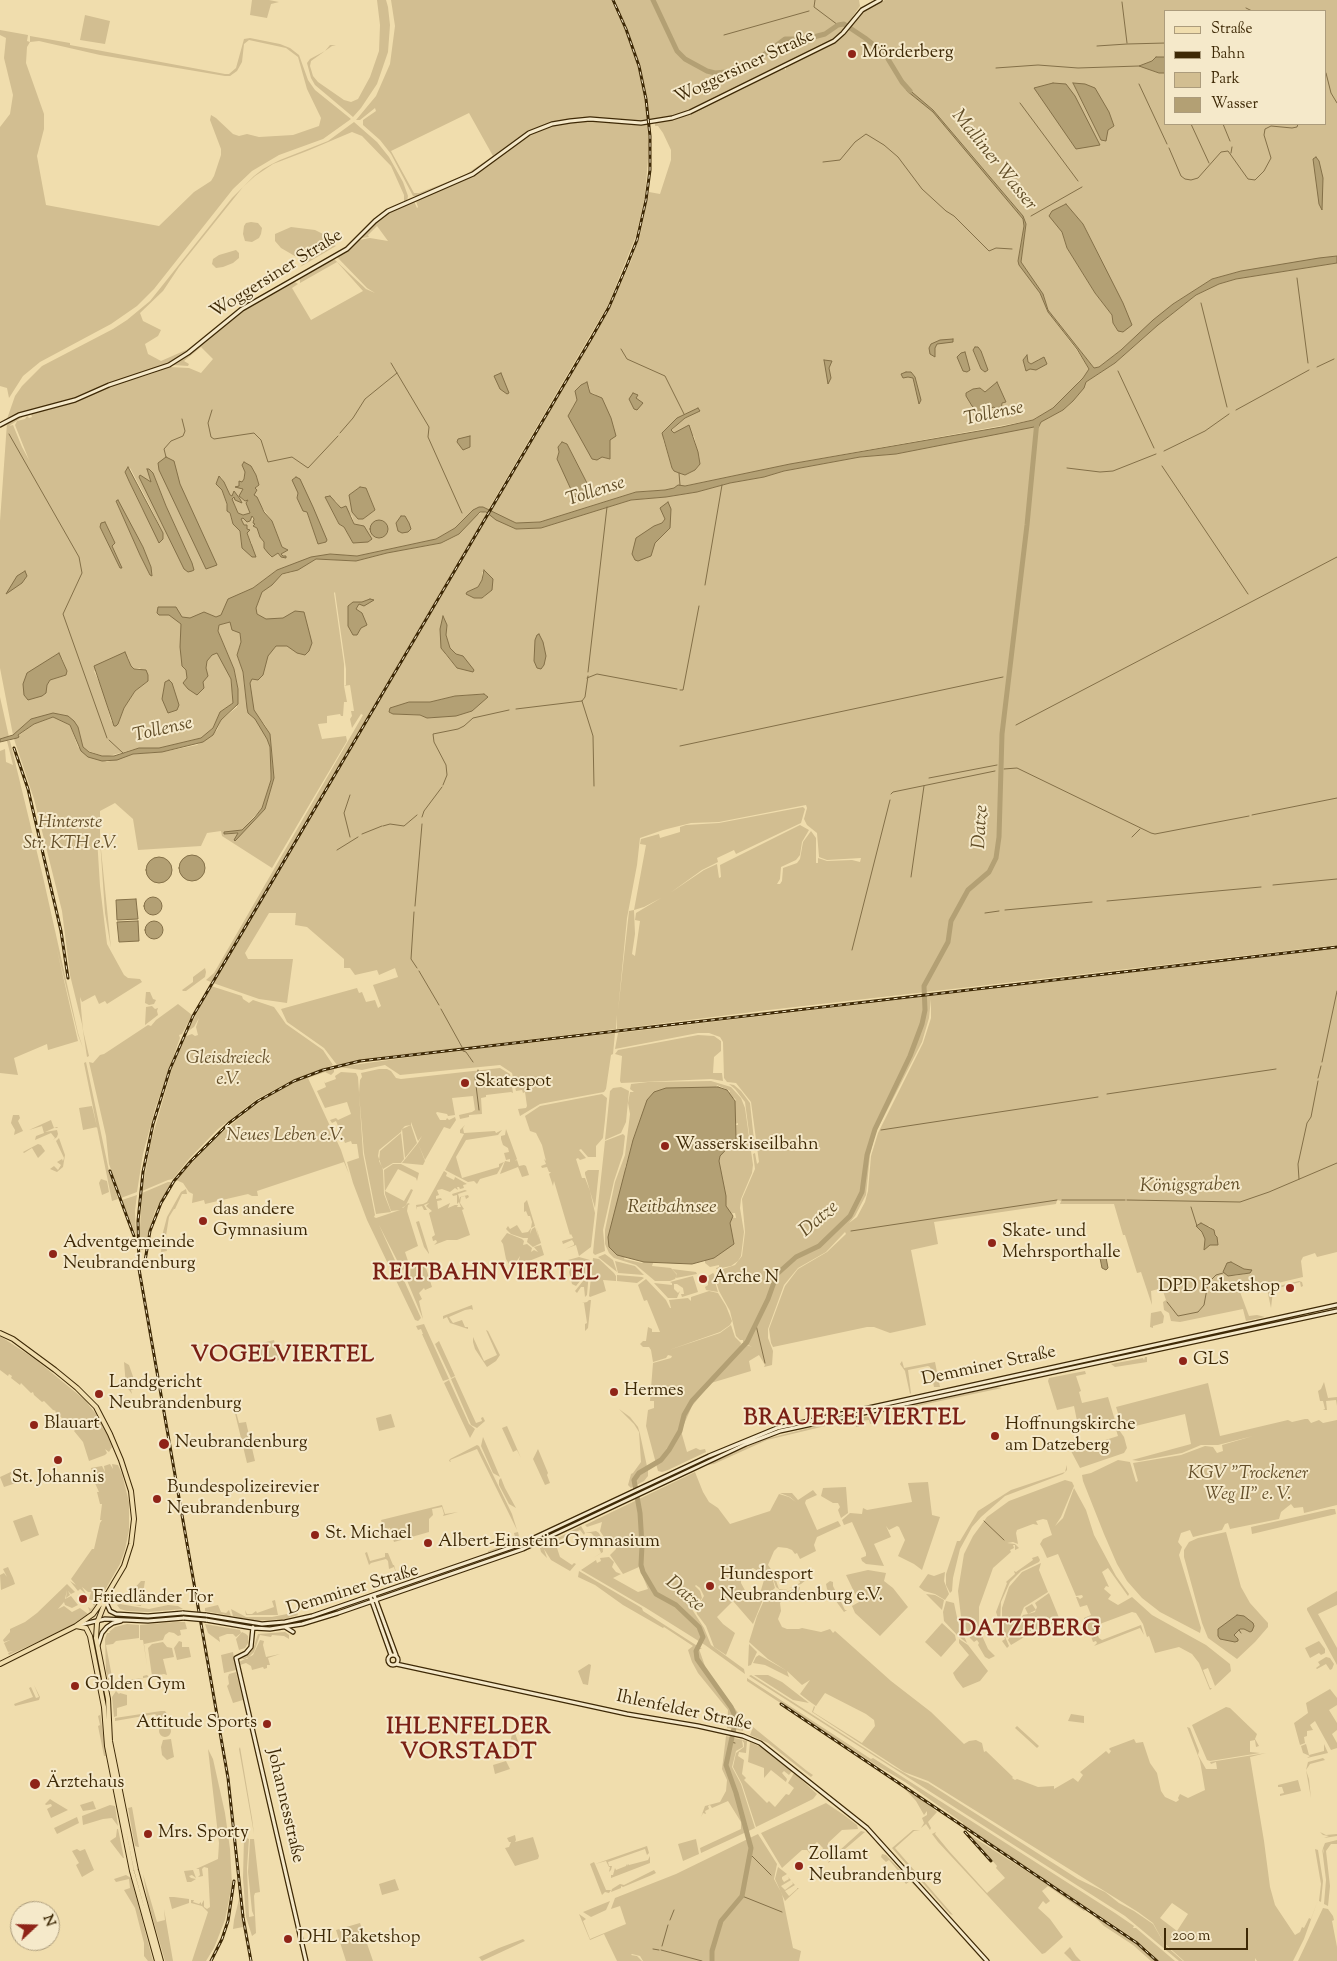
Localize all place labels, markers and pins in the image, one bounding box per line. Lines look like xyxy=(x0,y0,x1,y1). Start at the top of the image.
place label: Mörderberg xyxy=(862,43,954,65)
marker: Mörderberg xyxy=(846,48,858,60)
place label: Skatespot xyxy=(475,1072,551,1094)
marker: Skatespot xyxy=(459,1077,471,1089)
place label: Wasserskiseilbahn xyxy=(675,1135,819,1157)
marker: Wasserskiseilbahn xyxy=(659,1140,671,1152)
place label: das andere Gymnasium xyxy=(213,1200,308,1242)
marker: das andere Gymnasium xyxy=(197,1215,209,1227)
place label: Skate- und Mehrsporthalle xyxy=(1002,1222,1121,1264)
place label: Adventgemeinde Neubrandenburg xyxy=(63,1233,196,1276)
marker: Skate- und Mehrsporthalle xyxy=(986,1237,998,1249)
marker: Adventgemeinde Neubrandenburg xyxy=(47,1248,59,1260)
place label: Arche N xyxy=(713,1268,779,1290)
marker: Arche N xyxy=(697,1273,709,1285)
place label: DPD Paketshop xyxy=(1158,1277,1280,1299)
marker: DPD Paketshop xyxy=(1284,1282,1296,1294)
place label: GLS xyxy=(1193,1350,1229,1372)
marker: GLS xyxy=(1177,1355,1189,1367)
place label: Landgericht Neubrandenburg xyxy=(109,1373,242,1416)
place label: Hermes xyxy=(624,1381,684,1403)
marker: Hermes xyxy=(608,1386,620,1398)
marker: Landgericht Neubrandenburg xyxy=(93,1388,105,1400)
place label: Blauart xyxy=(44,1414,100,1436)
place label: Hoffnungskirche am Datzeberg xyxy=(1005,1415,1136,1458)
marker: Blauart xyxy=(28,1419,40,1431)
marker: Hoffnungskirche am Datzeberg xyxy=(989,1430,1001,1442)
place label: Neubrandenburg xyxy=(175,1433,308,1455)
marker: Neubrandenburg xyxy=(157,1437,171,1451)
marker: St. Johannis xyxy=(52,1454,64,1466)
place label: St. Johannis xyxy=(12,1468,104,1490)
place label: Bundespolizeirevier Neubrandenburg xyxy=(167,1478,319,1520)
marker: Bundespolizeirevier Neubrandenburg xyxy=(151,1493,163,1505)
place label: St. Michael xyxy=(325,1524,412,1546)
marker: St. Michael xyxy=(309,1529,321,1541)
place label: Albert-Einstein-Gymnasium xyxy=(438,1532,660,1554)
marker: Albert-Einstein-Gymnasium xyxy=(422,1537,434,1549)
place label: Hundesport Neubrandenburg e.V. xyxy=(720,1565,883,1608)
marker: Hundesport Neubrandenburg e.V. xyxy=(704,1580,716,1592)
place label: Friedländer Tor xyxy=(93,1588,213,1610)
marker: Friedländer Tor xyxy=(77,1593,89,1605)
place label: Golden Gym xyxy=(85,1675,186,1697)
marker: Golden Gym xyxy=(69,1680,81,1692)
place label: Attitude Sports xyxy=(136,1713,257,1735)
marker: Attitude Sports xyxy=(261,1718,273,1730)
place label: Ärztehaus xyxy=(46,1773,124,1795)
marker: Ärztehaus xyxy=(28,1777,42,1791)
place label: Mrs. Sporty xyxy=(158,1823,249,1845)
marker: Mrs. Sporty xyxy=(142,1828,154,1840)
place label: Zollamt Neubrandenburg xyxy=(809,1845,942,1888)
marker: Zollamt Neubrandenburg xyxy=(793,1860,805,1872)
place label: DHL Paketshop xyxy=(298,1928,420,1950)
marker: DHL Paketshop xyxy=(282,1933,294,1945)

